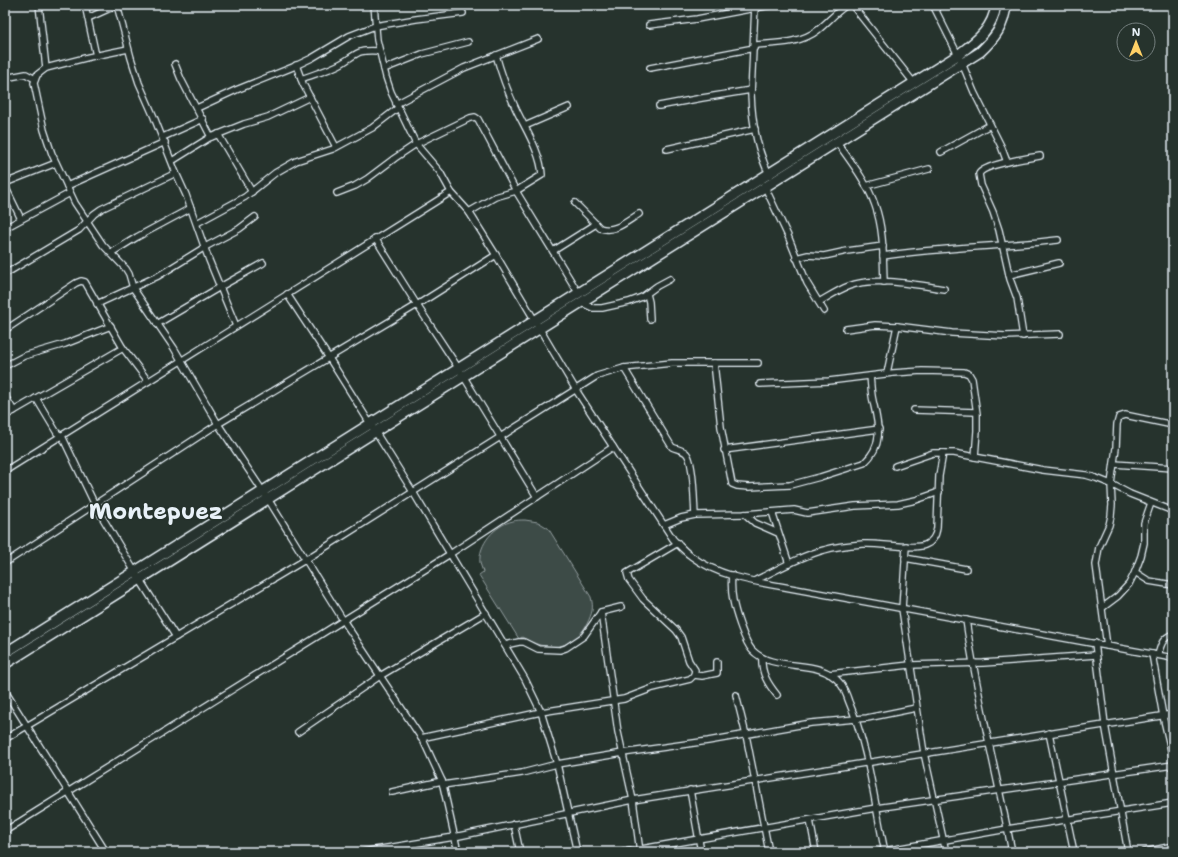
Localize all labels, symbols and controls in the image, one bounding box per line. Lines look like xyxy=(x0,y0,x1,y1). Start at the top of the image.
north arrow xyxy=(1116,22,1156,62)
text: N xyxy=(1132,25,1141,40)
district label: Montepuez xyxy=(89,496,223,526)

